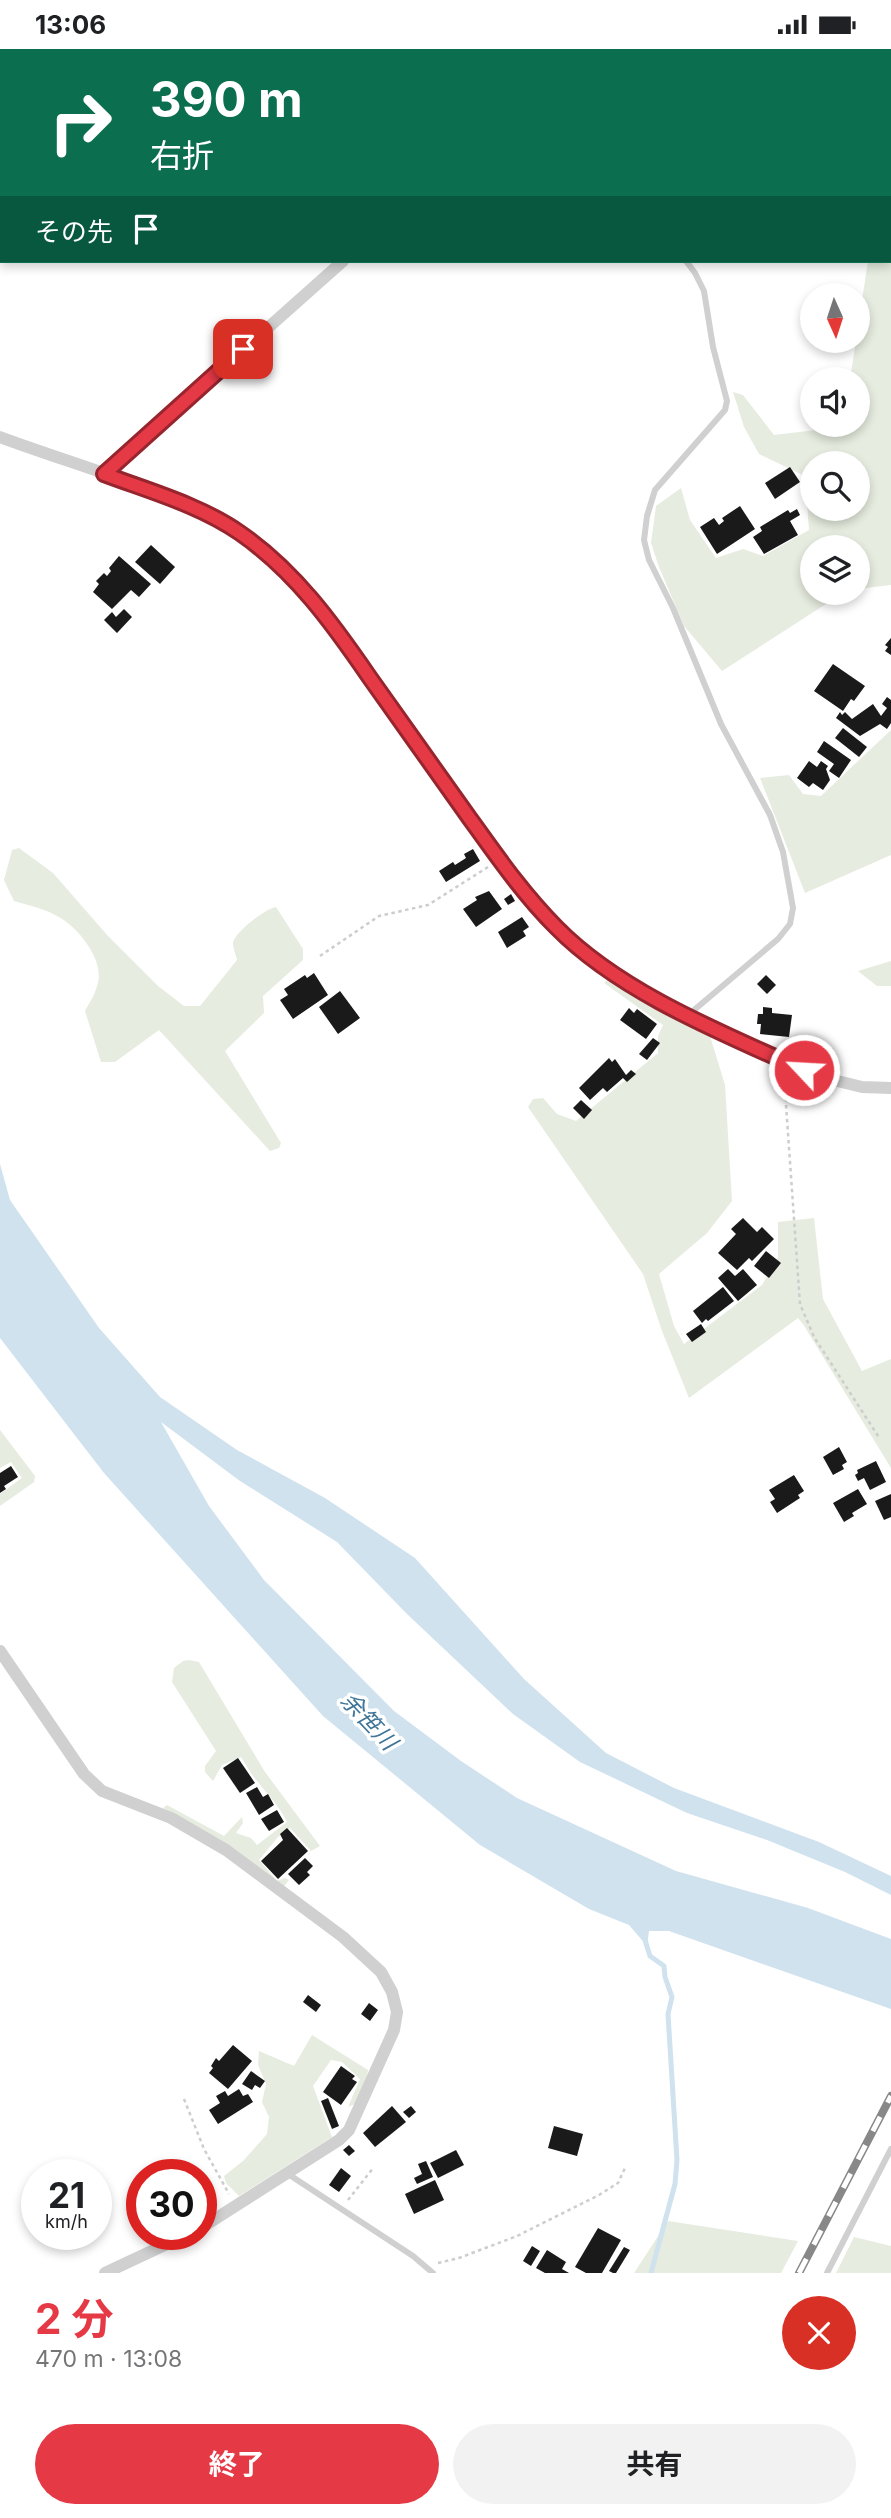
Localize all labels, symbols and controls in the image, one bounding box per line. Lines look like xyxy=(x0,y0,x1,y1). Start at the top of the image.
text: 13:06 xyxy=(35,9,106,40)
text: 390 m xyxy=(150,70,303,129)
icon: right xyxy=(35,77,126,168)
text: 右折 xyxy=(150,136,214,175)
icon: arrive xyxy=(127,210,165,248)
text: その先 xyxy=(35,216,113,247)
north arrow xyxy=(800,283,870,353)
map controls xyxy=(800,283,870,605)
pin xyxy=(213,319,273,379)
icon: arrive xyxy=(224,330,262,368)
button: sound xyxy=(800,367,870,437)
button: search xyxy=(800,451,870,521)
button: layers xyxy=(800,535,870,605)
position arrow xyxy=(767,1033,841,1107)
water label: 余笹川 xyxy=(335,1686,405,1758)
speed limit sign: 30 xyxy=(126,2159,217,2250)
text: 21 xyxy=(48,2174,85,2216)
text: km/h xyxy=(45,2211,88,2232)
text: 2 分 xyxy=(35,2293,113,2344)
button: close xyxy=(782,2296,856,2370)
text: 470 m · 13:08 xyxy=(35,2345,182,2373)
button: 終了 xyxy=(35,2424,439,2504)
button: 共有 xyxy=(453,2424,856,2504)

